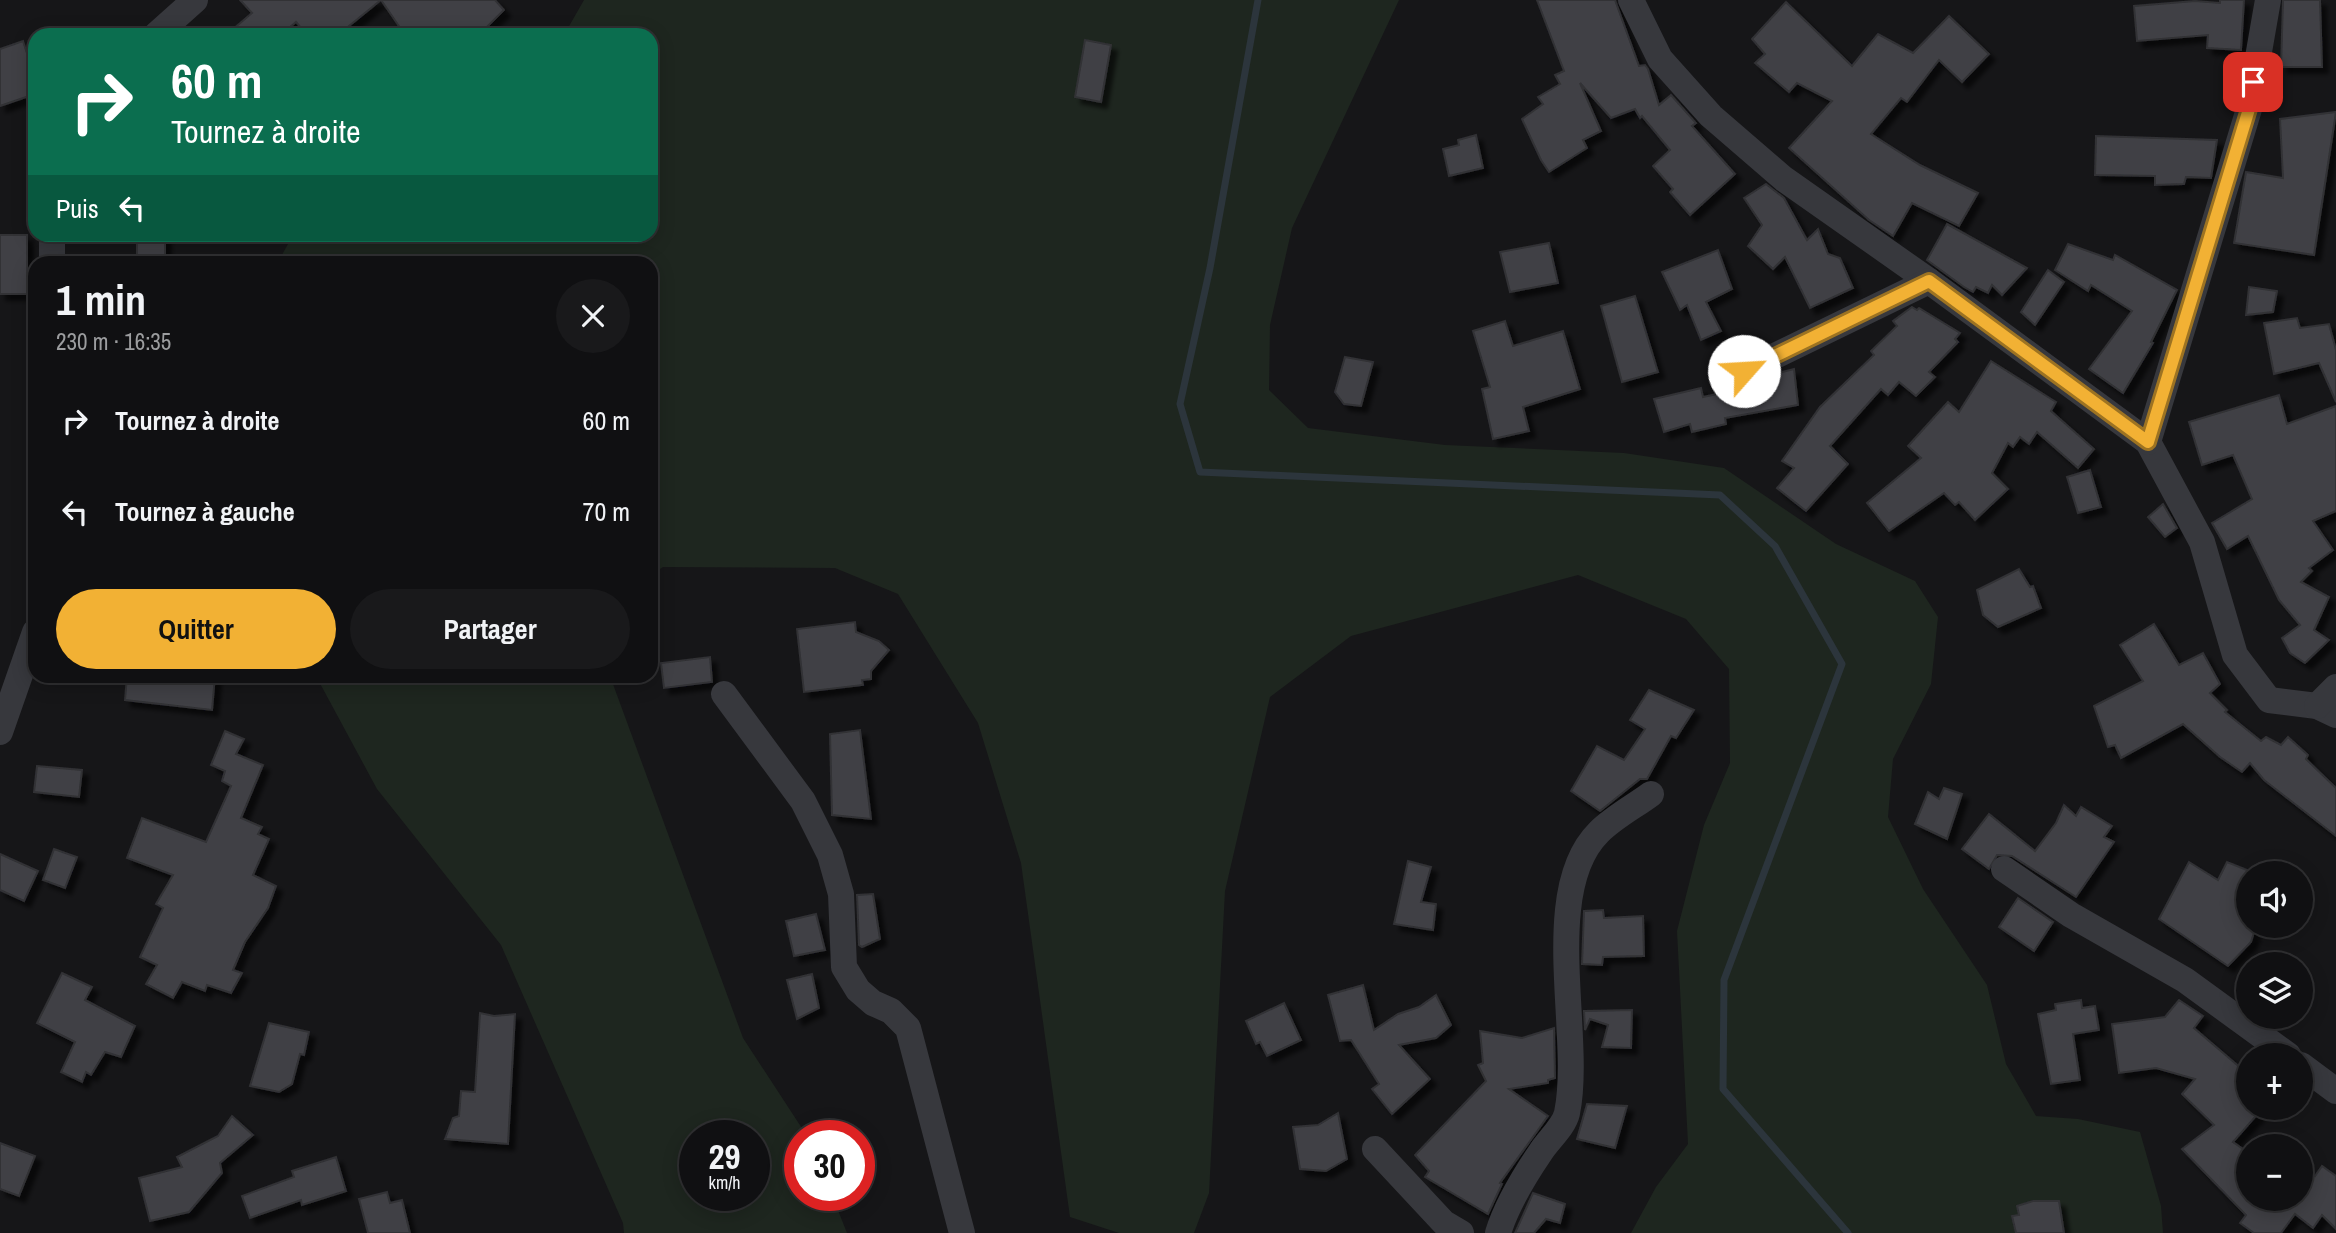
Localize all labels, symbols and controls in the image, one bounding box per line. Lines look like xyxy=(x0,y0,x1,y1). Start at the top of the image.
text: 60 m xyxy=(171,47,263,113)
pin xyxy=(2223,52,2283,112)
icon: right xyxy=(56,56,147,147)
icon: arrive xyxy=(2234,63,2272,101)
text: Tournez à droite xyxy=(171,110,361,153)
icon: left xyxy=(113,189,151,227)
text: Puis xyxy=(56,191,99,226)
text: 1 min xyxy=(56,272,146,328)
button: close xyxy=(556,279,630,353)
text: 230 m · 16:35 xyxy=(56,326,171,357)
position arrow xyxy=(1707,334,1781,408)
icon: right xyxy=(56,402,94,440)
text: Tournez à droite xyxy=(115,403,279,438)
text: 60 m xyxy=(583,403,630,438)
icon: left xyxy=(56,493,94,531)
text: Tournez à gauche xyxy=(115,494,295,529)
text: 70 m xyxy=(583,494,630,529)
button: Quitter xyxy=(56,589,336,669)
button: Partager xyxy=(350,589,630,669)
map controls xyxy=(2236,861,2313,1211)
button: sound xyxy=(2236,861,2313,938)
button: layers xyxy=(2236,952,2313,1029)
button: + xyxy=(2236,1043,2313,1120)
speed limit sign: 30 xyxy=(784,1120,875,1211)
text: 29 xyxy=(709,1133,740,1180)
button: − xyxy=(2236,1134,2313,1211)
text: km/h xyxy=(709,1170,741,1195)

